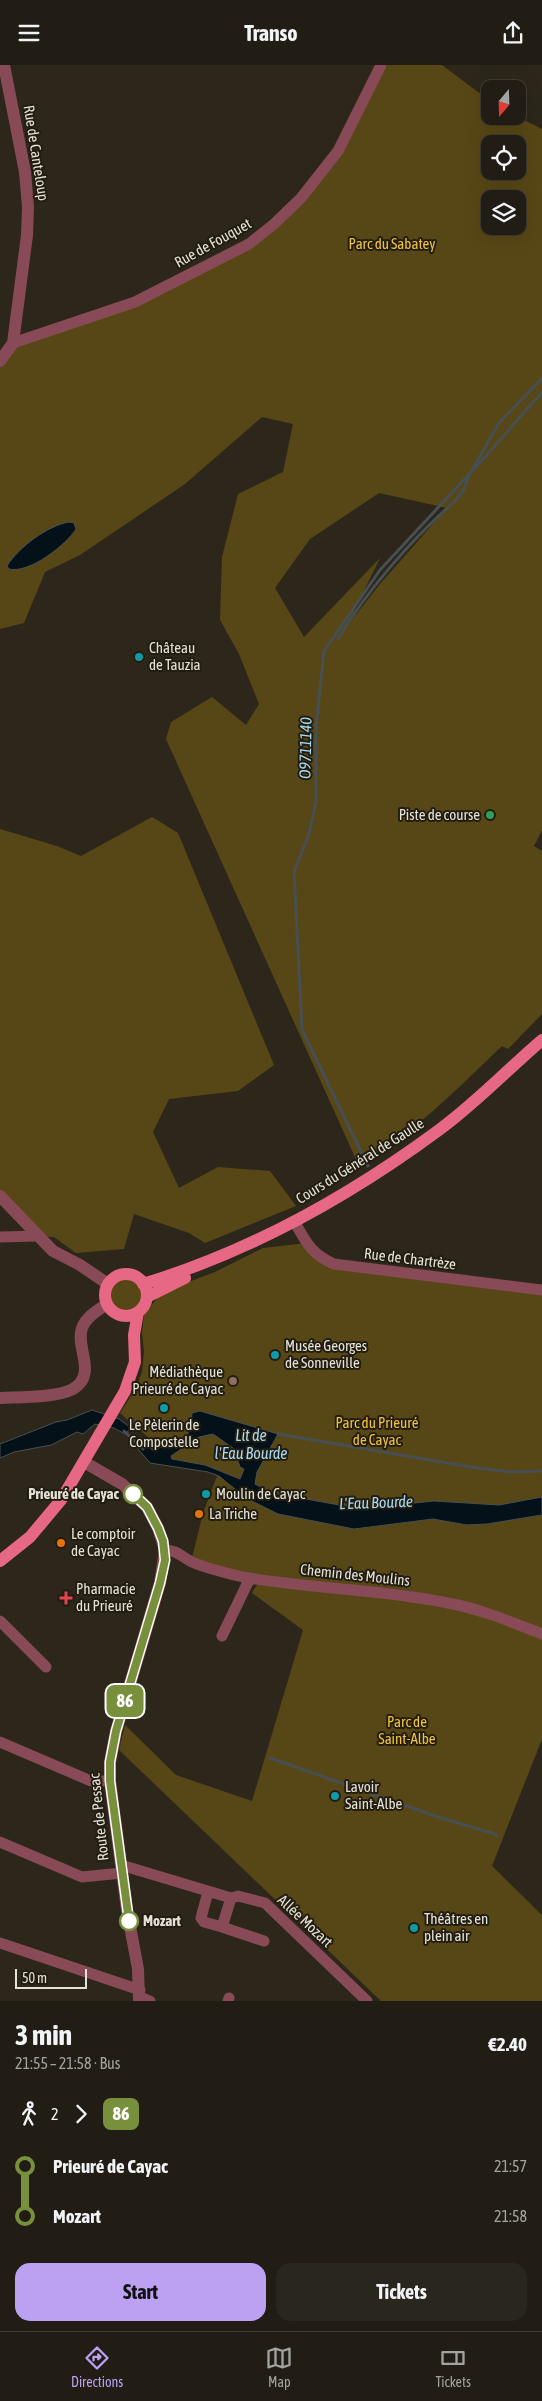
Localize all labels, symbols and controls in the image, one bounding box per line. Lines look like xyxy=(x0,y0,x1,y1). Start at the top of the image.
icon: menu xyxy=(15,19,43,47)
icon: share xyxy=(499,19,527,47)
text: Transo xyxy=(244,20,298,46)
north arrow xyxy=(481,80,526,125)
map controls xyxy=(481,80,526,235)
street label: Rue de Canteloup xyxy=(21,104,52,202)
button: locate xyxy=(481,135,526,180)
button: layers xyxy=(481,190,526,235)
street label: Rue de Fouquet xyxy=(171,214,254,271)
park label: Parc du Sabatey xyxy=(349,235,435,252)
place label: Château de Tauzia xyxy=(149,639,201,673)
marker: Château de Tauzia xyxy=(133,651,145,663)
water label: O9711140 xyxy=(295,716,315,779)
place label: Piste de course xyxy=(399,806,480,823)
marker: Piste de course xyxy=(484,809,496,821)
street label: Cours du Général de Gaulle xyxy=(292,1114,427,1207)
street label: Rue de Chartrèze xyxy=(363,1244,457,1273)
place label: Musée Georges de Sonneville xyxy=(285,1337,367,1371)
marker: Musée Georges de Sonneville xyxy=(269,1349,281,1361)
place label: Médiathèque Prieuré de Cayac xyxy=(132,1363,223,1397)
marker: Médiathèque Prieuré de Cayac xyxy=(227,1375,239,1387)
marker: Le Pèlerin de Compostelle xyxy=(158,1402,170,1414)
park label: Parc du Prieuré de Cayac xyxy=(336,1414,419,1448)
place label: Le Pèlerin de Compostelle xyxy=(129,1416,199,1450)
water label: Lit de l'Eau Bourde xyxy=(215,1426,287,1462)
marker: Prieuré de Cayac xyxy=(123,1484,143,1504)
place label: Prieuré de Cayac xyxy=(28,1485,119,1502)
place label: Moulin de Cayac xyxy=(216,1485,306,1502)
marker: Moulin de Cayac xyxy=(200,1488,212,1500)
water label: L'Eau Bourde xyxy=(339,1492,413,1512)
place label: La Triche xyxy=(209,1505,257,1522)
marker: La Triche xyxy=(193,1508,205,1520)
place label: Le comptoir de Cayac xyxy=(71,1525,136,1559)
marker: Le comptoir de Cayac xyxy=(55,1537,67,1549)
street label: Chemin des Moulins xyxy=(299,1560,411,1589)
place label: Pharmacie du Prieuré xyxy=(76,1580,136,1614)
marker: Pharmacie du Prieuré xyxy=(60,1592,72,1604)
line badge: 86 xyxy=(102,1685,148,1717)
text: 86 xyxy=(117,1690,133,1711)
park label: Parc de Saint-Albe xyxy=(378,1713,436,1747)
street label: Route de Pessac xyxy=(85,1772,112,1862)
place label: Lavoir Saint-Albe xyxy=(345,1778,403,1812)
marker: Lavoir Saint-Albe xyxy=(329,1790,341,1802)
street label: Allée Mozart xyxy=(274,1891,336,1950)
place label: Théâtres en plein air xyxy=(424,1910,488,1944)
marker: Mozart xyxy=(119,1911,139,1931)
place label: Mozart xyxy=(143,1912,182,1929)
marker: Théâtres en plein air xyxy=(408,1922,420,1934)
scale bar xyxy=(15,1966,88,1989)
text: 50 m xyxy=(22,1970,47,1986)
text: 3 min xyxy=(15,2019,72,2051)
text: €2.40 xyxy=(488,2033,527,2055)
text: 21:55 – 21:58 · Bus xyxy=(15,2054,120,2072)
icon: walk xyxy=(15,2100,43,2128)
icon: forward xyxy=(67,2100,95,2128)
text: 86 xyxy=(113,2103,129,2124)
text: 2 xyxy=(51,2105,59,2123)
text: Prieuré de Cayac xyxy=(53,2155,168,2177)
text: 21:57 xyxy=(494,2157,527,2175)
text: Mozart xyxy=(53,2205,101,2227)
text: 21:58 xyxy=(494,2207,527,2225)
button: Start xyxy=(15,2263,266,2321)
button: Tickets xyxy=(276,2263,527,2321)
tab: Directions xyxy=(71,2344,123,2390)
tab: Map xyxy=(265,2344,293,2390)
tab: Tickets xyxy=(435,2344,471,2390)

